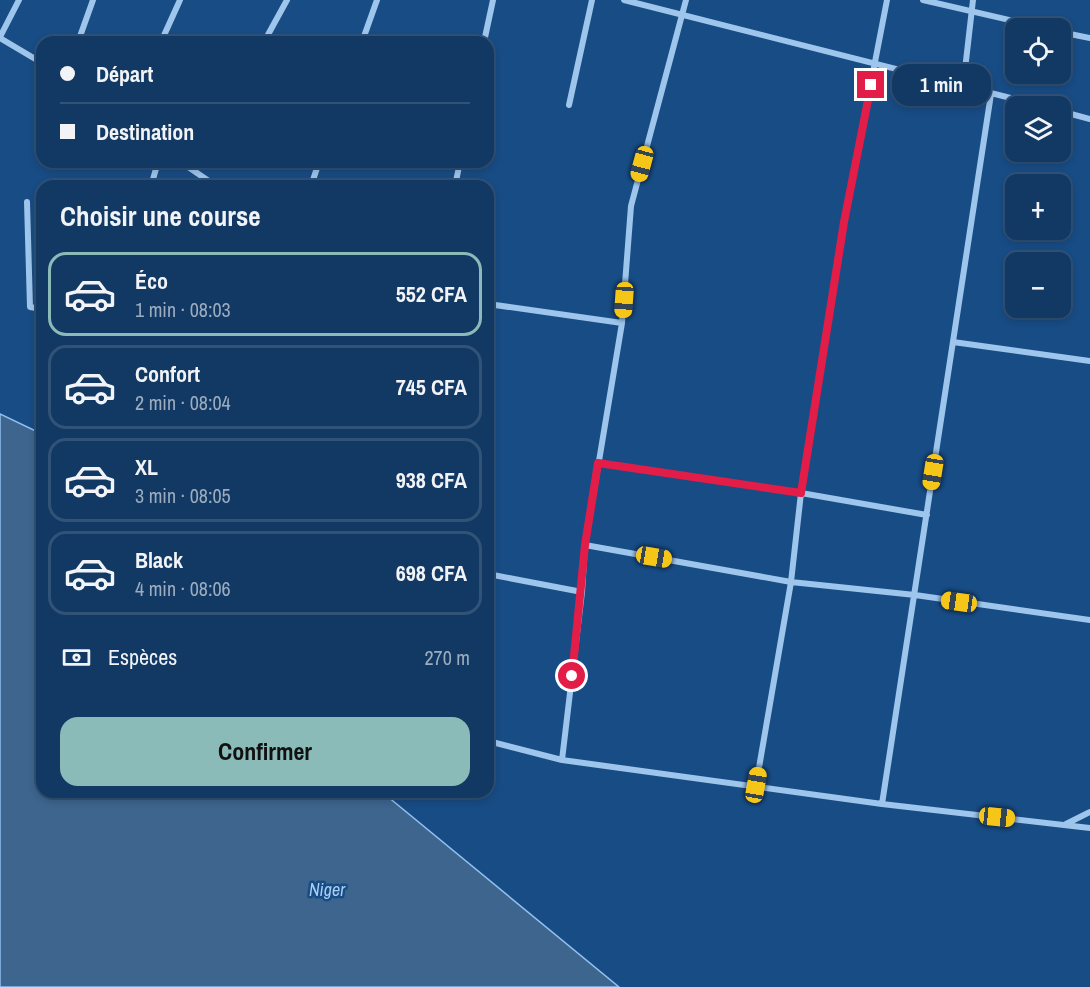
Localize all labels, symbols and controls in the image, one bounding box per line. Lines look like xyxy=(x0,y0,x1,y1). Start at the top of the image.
map controls xyxy=(1005,18,1071,318)
button: locate xyxy=(1005,18,1071,84)
text: Départ xyxy=(96,59,153,89)
callout: 1 min xyxy=(892,64,991,106)
route end xyxy=(857,71,884,98)
text: 1 min xyxy=(920,71,963,98)
button: layers xyxy=(1005,96,1071,162)
text: Destination xyxy=(96,117,194,147)
car xyxy=(629,144,655,184)
button: + xyxy=(1005,174,1071,240)
text: Choisir une course xyxy=(60,198,261,234)
button: − xyxy=(1005,252,1071,318)
text: Éco xyxy=(135,266,168,296)
icon: car xyxy=(63,267,117,321)
text: 552 CFA xyxy=(396,279,467,309)
car xyxy=(614,281,634,319)
text: 1 min · 08:03 xyxy=(135,296,231,323)
text: Confort xyxy=(135,359,200,389)
icon: car xyxy=(63,360,117,414)
text: 745 CFA xyxy=(396,372,467,402)
text: 2 min · 08:04 xyxy=(135,389,231,416)
text: XL xyxy=(135,452,158,482)
icon: car xyxy=(63,453,117,507)
car xyxy=(921,453,945,491)
text: 938 CFA xyxy=(396,465,467,495)
text: 3 min · 08:05 xyxy=(135,482,231,509)
text: Black xyxy=(135,545,183,575)
car xyxy=(635,545,673,569)
icon: car xyxy=(63,546,117,600)
text: 698 CFA xyxy=(396,558,467,588)
text: 4 min · 08:06 xyxy=(135,575,231,602)
car xyxy=(940,591,978,613)
icon: cash xyxy=(60,641,93,674)
text: Espèces xyxy=(108,642,177,672)
text: 270 m xyxy=(424,644,470,671)
route start xyxy=(558,662,585,689)
button: Confirmer xyxy=(60,717,470,786)
car xyxy=(744,766,768,804)
car xyxy=(978,806,1016,828)
water label: Niger xyxy=(309,877,346,902)

